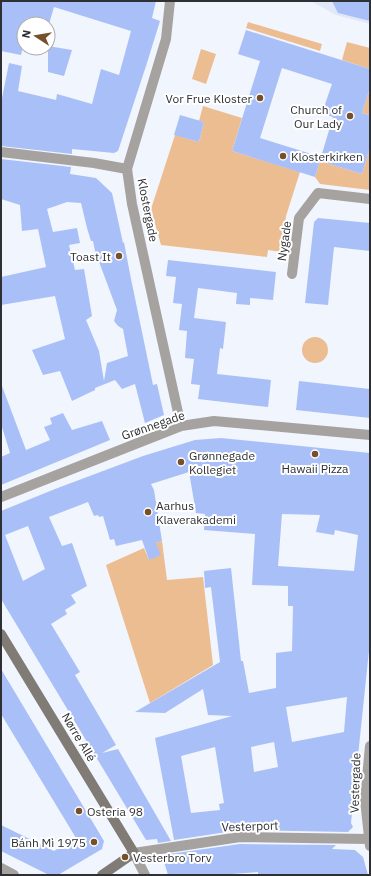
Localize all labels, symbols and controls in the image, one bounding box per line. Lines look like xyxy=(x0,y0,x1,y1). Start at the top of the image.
north arrow xyxy=(16,16,56,56)
text: N xyxy=(19,29,34,39)
place label: Vor Frue Kloster xyxy=(165,91,253,106)
marker: Vor Frue Kloster xyxy=(255,93,265,103)
place label: Church of Our Lady xyxy=(290,102,342,131)
marker: Church of Our Lady xyxy=(345,111,355,121)
place label: Klosterkirken xyxy=(291,149,363,164)
marker: Klosterkirken xyxy=(278,151,288,161)
street label: Klostergade xyxy=(134,177,162,243)
street label: Nygade xyxy=(274,220,294,262)
place label: Toast It xyxy=(70,249,111,264)
marker: Toast It xyxy=(114,251,124,261)
street label: Grønnegade xyxy=(119,407,187,443)
place label: Grønnegade Kollegiet xyxy=(189,448,255,477)
marker: Hawaii Pizza xyxy=(310,449,320,459)
marker: Grønnegade Kollegiet xyxy=(176,457,186,467)
place label: Hawaii Pizza xyxy=(281,461,349,476)
place label: Aarhus Klaverakademi xyxy=(156,498,236,527)
marker: Aarhus Klaverakademi xyxy=(143,507,153,517)
street label: Nørre Allé xyxy=(59,710,100,764)
street label: Vestergade xyxy=(346,752,364,813)
place label: Osteria 98 xyxy=(87,804,143,819)
marker: Osteria 98 xyxy=(74,806,84,816)
street label: Vesterport xyxy=(221,818,279,834)
place label: Bánh Mì 1975 xyxy=(11,835,86,850)
marker: Bánh Mì 1975 xyxy=(89,837,99,847)
place label: Vesterbro Torv xyxy=(133,850,212,865)
marker: Vesterbro Torv xyxy=(120,852,130,862)

